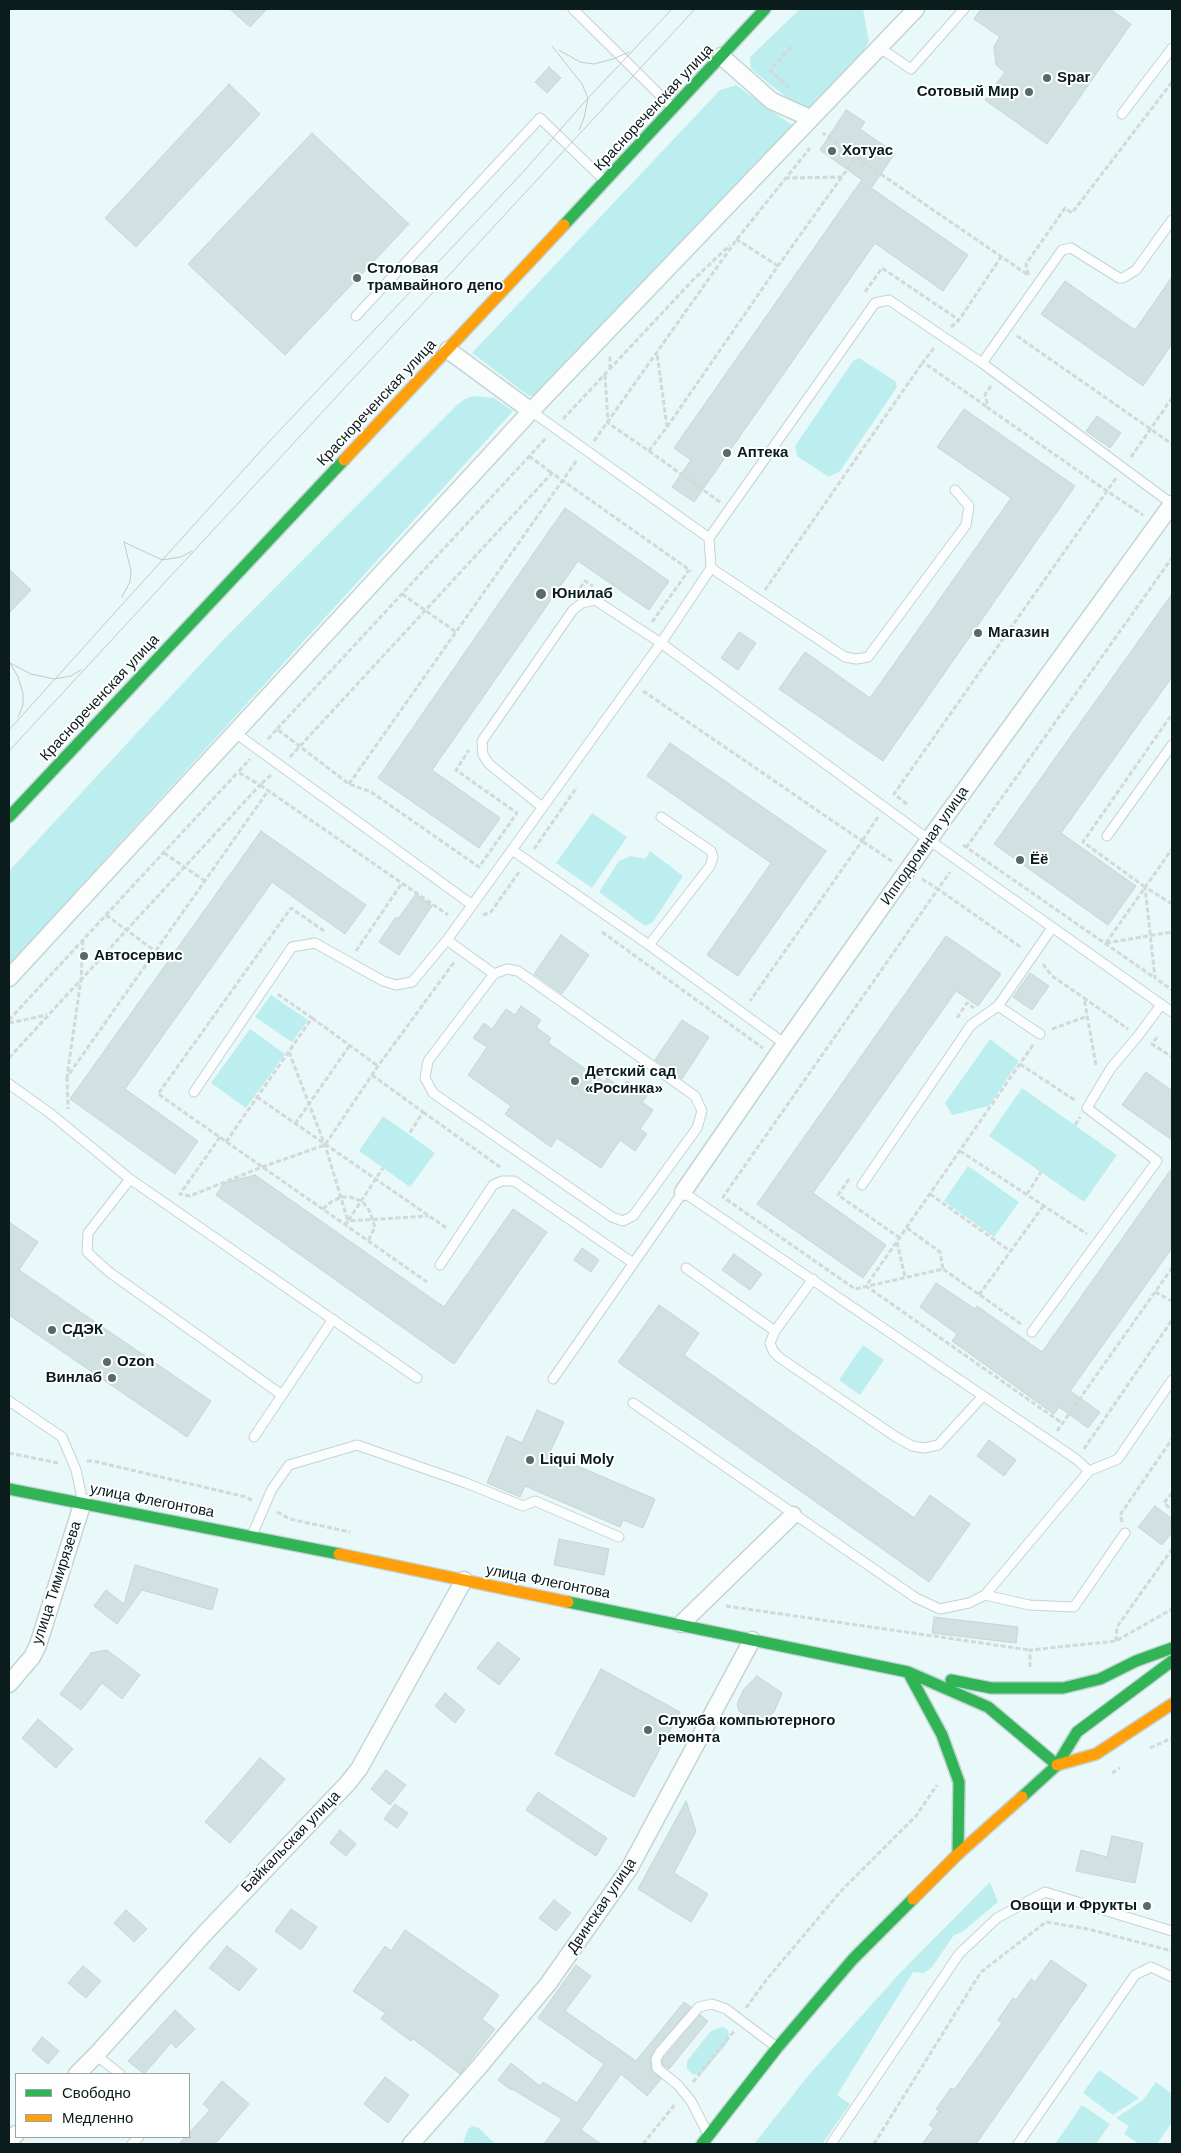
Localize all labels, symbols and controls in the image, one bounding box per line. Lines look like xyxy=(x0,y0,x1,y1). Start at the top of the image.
street label: Краснореченская улица xyxy=(591,41,717,175)
place label: Spar xyxy=(1057,69,1090,87)
marker: Spar xyxy=(1041,72,1053,84)
place label: Сотовый Мир xyxy=(917,83,1019,101)
marker: Сотовый Мир xyxy=(1023,86,1035,98)
place label: Хотуас xyxy=(842,142,893,160)
marker: Хотуас xyxy=(826,145,838,157)
place label: Столовая трамвайного депо xyxy=(367,260,503,295)
marker: Столовая трамвайного депо xyxy=(351,272,363,284)
street label: Краснореченская улица xyxy=(314,336,440,470)
place label: Аптека xyxy=(737,444,788,462)
marker: Аптека xyxy=(721,447,733,459)
place label: Юнилаб xyxy=(552,585,613,603)
marker: Юнилаб xyxy=(534,587,548,601)
place label: Магазин xyxy=(988,624,1050,642)
marker: Магазин xyxy=(972,627,984,639)
street label: Краснореченская улица xyxy=(37,631,163,765)
street label: Ипподромная улица xyxy=(877,783,973,909)
place label: Ёё xyxy=(1030,851,1048,869)
marker: Ёё xyxy=(1014,854,1026,866)
place label: Автосервис xyxy=(94,947,183,965)
marker: Автосервис xyxy=(78,950,90,962)
place label: Детский сад «Росинка» xyxy=(585,1063,676,1098)
marker: Детский сад «Росинка» xyxy=(569,1075,581,1087)
place label: СДЭК xyxy=(62,1321,103,1339)
marker: СДЭК xyxy=(46,1324,58,1336)
place label: Ozon xyxy=(117,1353,154,1371)
marker: Ozon xyxy=(101,1356,113,1368)
place label: Винлаб xyxy=(46,1369,102,1387)
marker: Винлаб xyxy=(106,1372,118,1384)
place label: Liqui Moly xyxy=(540,1451,614,1469)
marker: Liqui Moly xyxy=(524,1454,536,1466)
street label: улица Флегонтова xyxy=(88,1480,216,1522)
street label: улица Тимирязева xyxy=(29,1519,85,1647)
street label: улица Флегонтова xyxy=(484,1561,612,1603)
place label: Служба компьютерного ремонта xyxy=(658,1712,835,1747)
marker: Служба компьютерного ремонта xyxy=(642,1724,654,1736)
street label: Байкальская улица xyxy=(238,1787,344,1897)
street label: Двинская улица xyxy=(563,1855,641,1957)
place label: Овощи и Фрукты xyxy=(1010,1897,1137,1915)
marker: Овощи и Фрукты xyxy=(1141,1900,1153,1912)
legend xyxy=(15,2073,190,2138)
text: Свободно xyxy=(62,2084,131,2101)
text: Медленно xyxy=(62,2109,133,2126)

